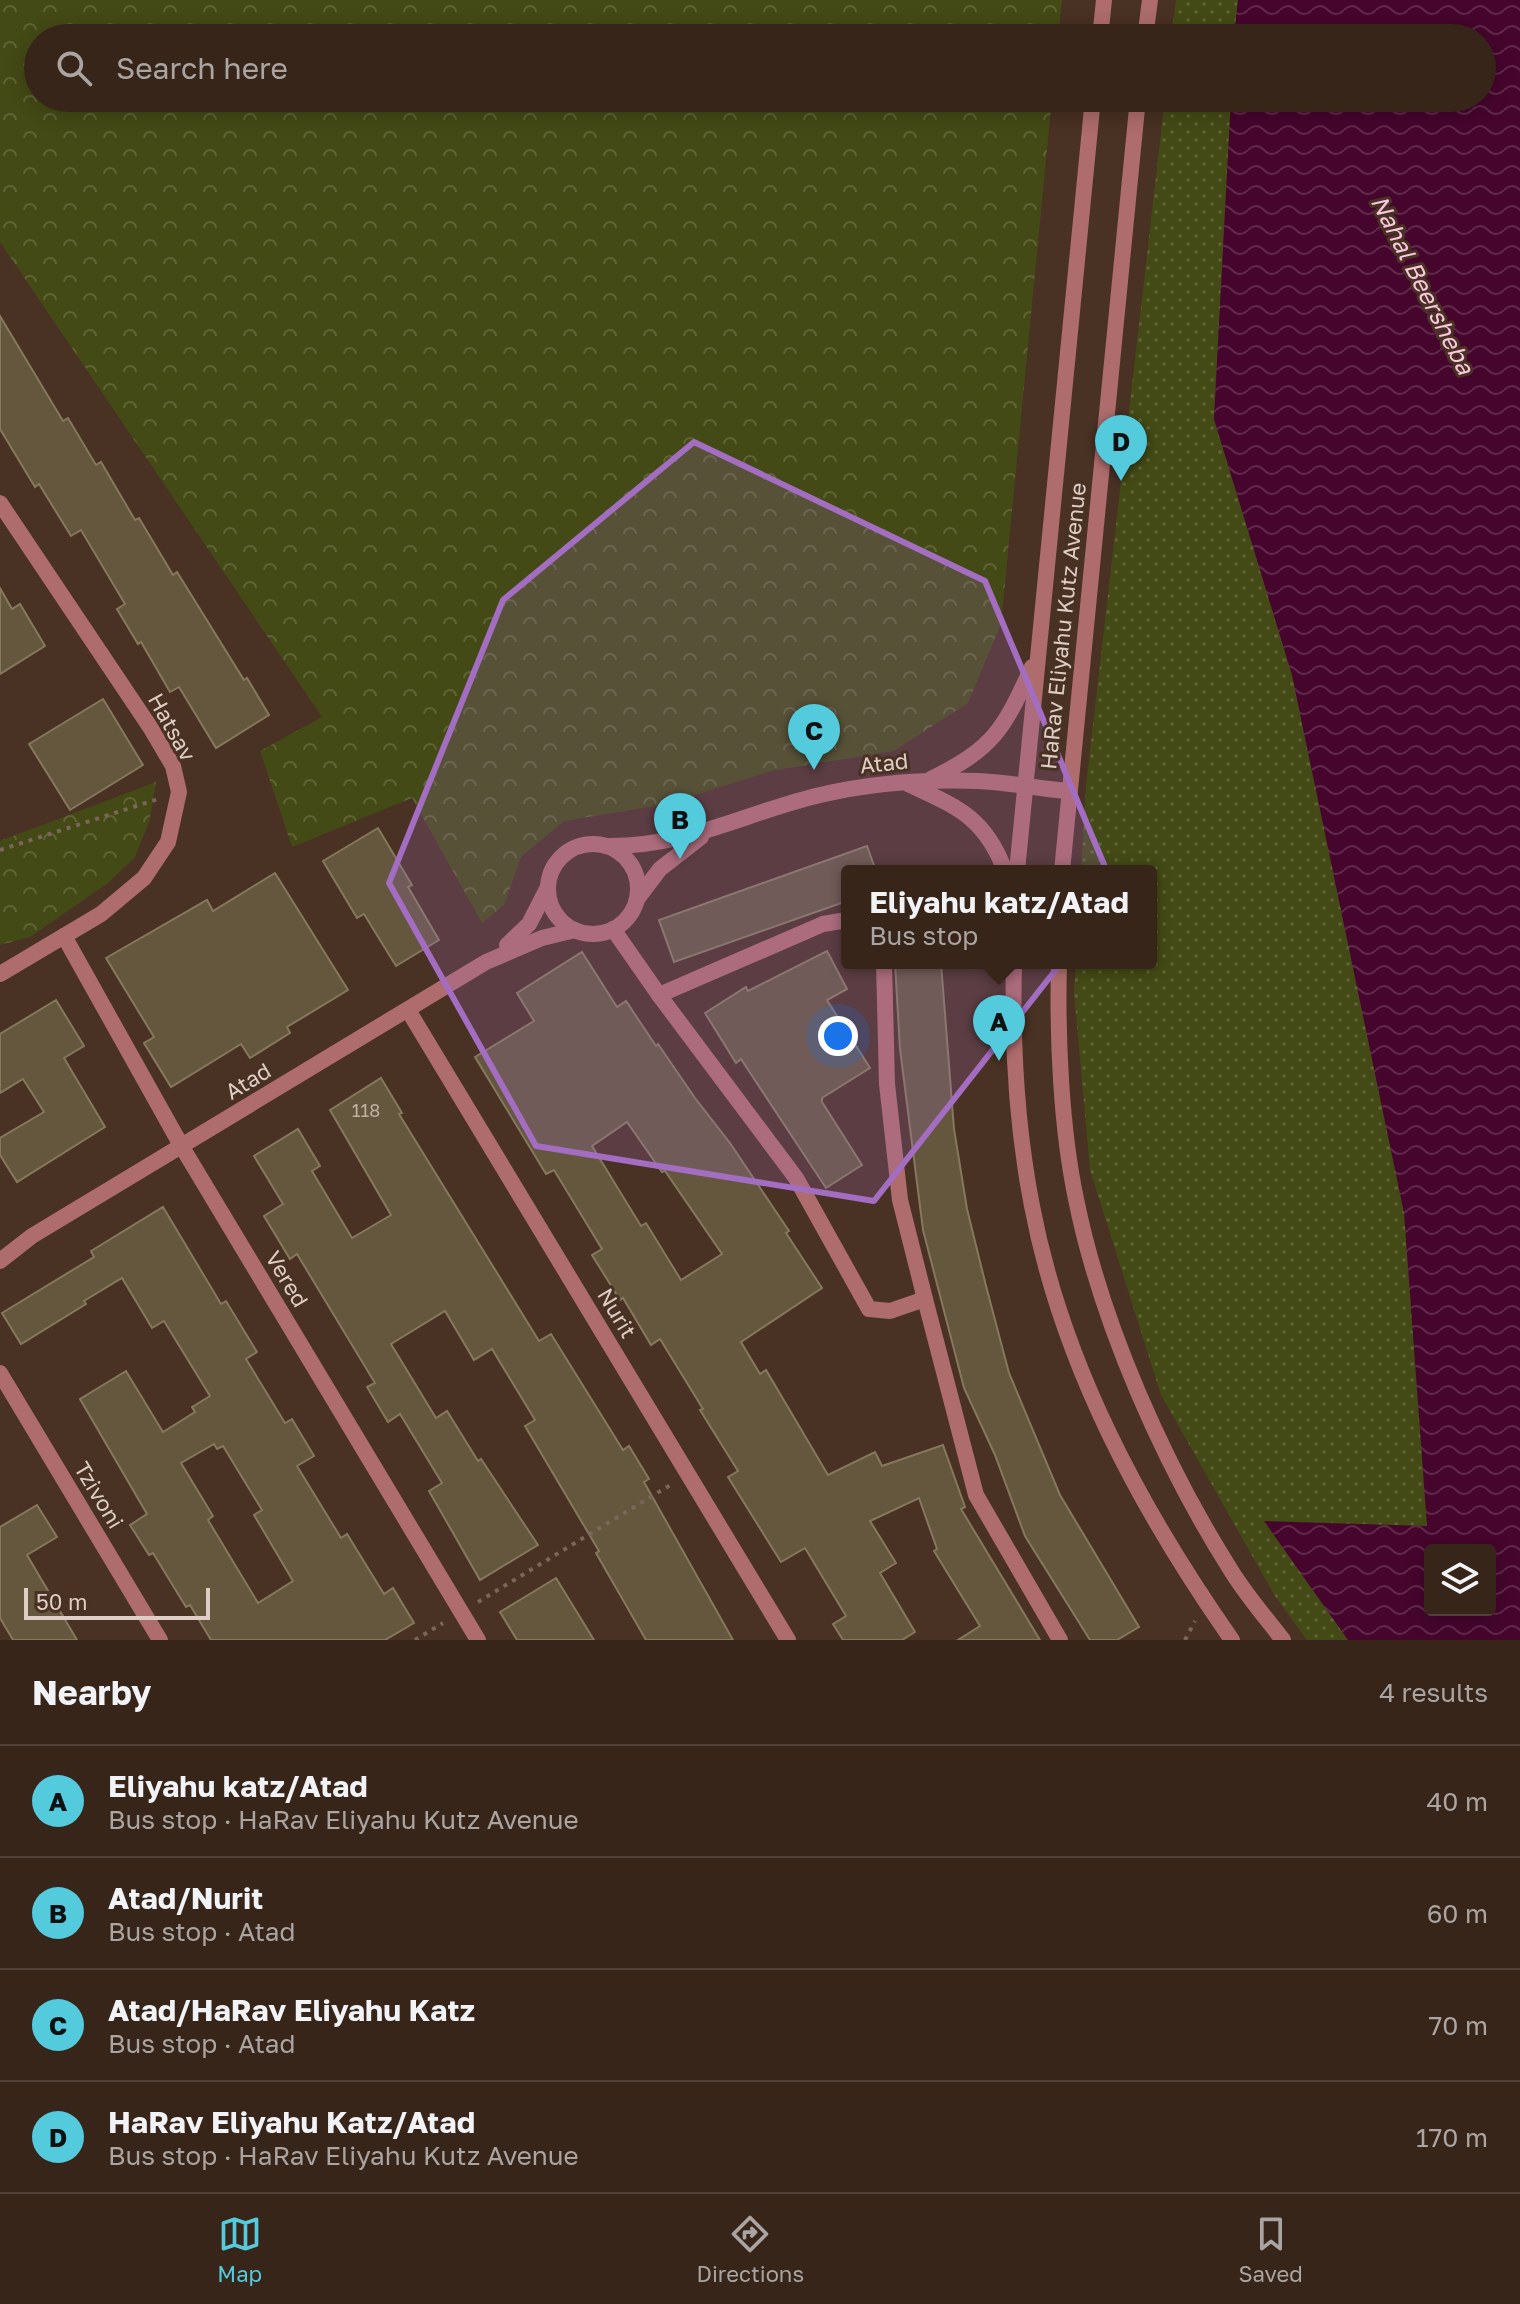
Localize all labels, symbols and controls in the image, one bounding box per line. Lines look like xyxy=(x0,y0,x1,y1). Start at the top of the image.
search box xyxy=(24,24,1496,112)
icon: search xyxy=(52,46,96,90)
text: Search here xyxy=(116,50,288,86)
water label: Nahal Beersheba xyxy=(1366,190,1482,380)
pin: D xyxy=(1095,415,1147,481)
street label: HaRav Eliyahu Kutz Avenue xyxy=(1034,481,1091,771)
street label: Hatsav xyxy=(143,688,202,766)
pin: C xyxy=(788,704,840,770)
street label: Atad xyxy=(858,747,910,778)
pin: B xyxy=(654,793,706,859)
popup xyxy=(841,865,1157,969)
text: Eliyahu katz/Atad xyxy=(869,884,1129,920)
text: Bus stop xyxy=(869,920,978,951)
pin: A xyxy=(973,995,1025,1061)
your location xyxy=(818,1016,858,1056)
street label: Atad xyxy=(220,1056,276,1105)
house number: 118 xyxy=(352,1099,380,1121)
street label: Vered xyxy=(260,1246,315,1312)
street label: Nurit xyxy=(592,1283,643,1343)
street label: Tzivoni xyxy=(69,1456,130,1533)
map controls xyxy=(1424,1544,1496,1616)
button: layers xyxy=(1424,1544,1496,1616)
scale bar xyxy=(24,1584,210,1620)
text: 50 m xyxy=(36,1588,87,1615)
text: Nearby xyxy=(32,1672,152,1712)
text: 4 results xyxy=(1379,1677,1488,1708)
text: Eliyahu katz/Atad xyxy=(108,1768,368,1804)
text: A xyxy=(49,1786,67,1817)
text: 40 m xyxy=(1427,1786,1488,1817)
text: Bus stop · HaRav Eliyahu Kutz Avenue xyxy=(108,1804,579,1835)
text: Atad/Nurit xyxy=(108,1880,263,1916)
text: B xyxy=(49,1898,67,1929)
text: 60 m xyxy=(1427,1898,1488,1929)
text: Bus stop · Atad xyxy=(108,1916,295,1947)
text: Atad/HaRav Eliyahu Katz xyxy=(108,1992,475,2028)
text: C xyxy=(49,2010,67,2041)
text: 70 m xyxy=(1429,2010,1488,2041)
text: Bus stop · Atad xyxy=(108,2028,295,2059)
text: HaRav Eliyahu Katz/Atad xyxy=(108,2104,475,2140)
text: D xyxy=(49,2122,67,2153)
text: 170 m xyxy=(1416,2122,1488,2153)
text: Bus stop · HaRav Eliyahu Kutz Avenue xyxy=(108,2140,579,2171)
tab: Map xyxy=(217,2212,262,2287)
tab: Directions xyxy=(697,2212,804,2287)
tab: Saved xyxy=(1239,2212,1303,2287)

